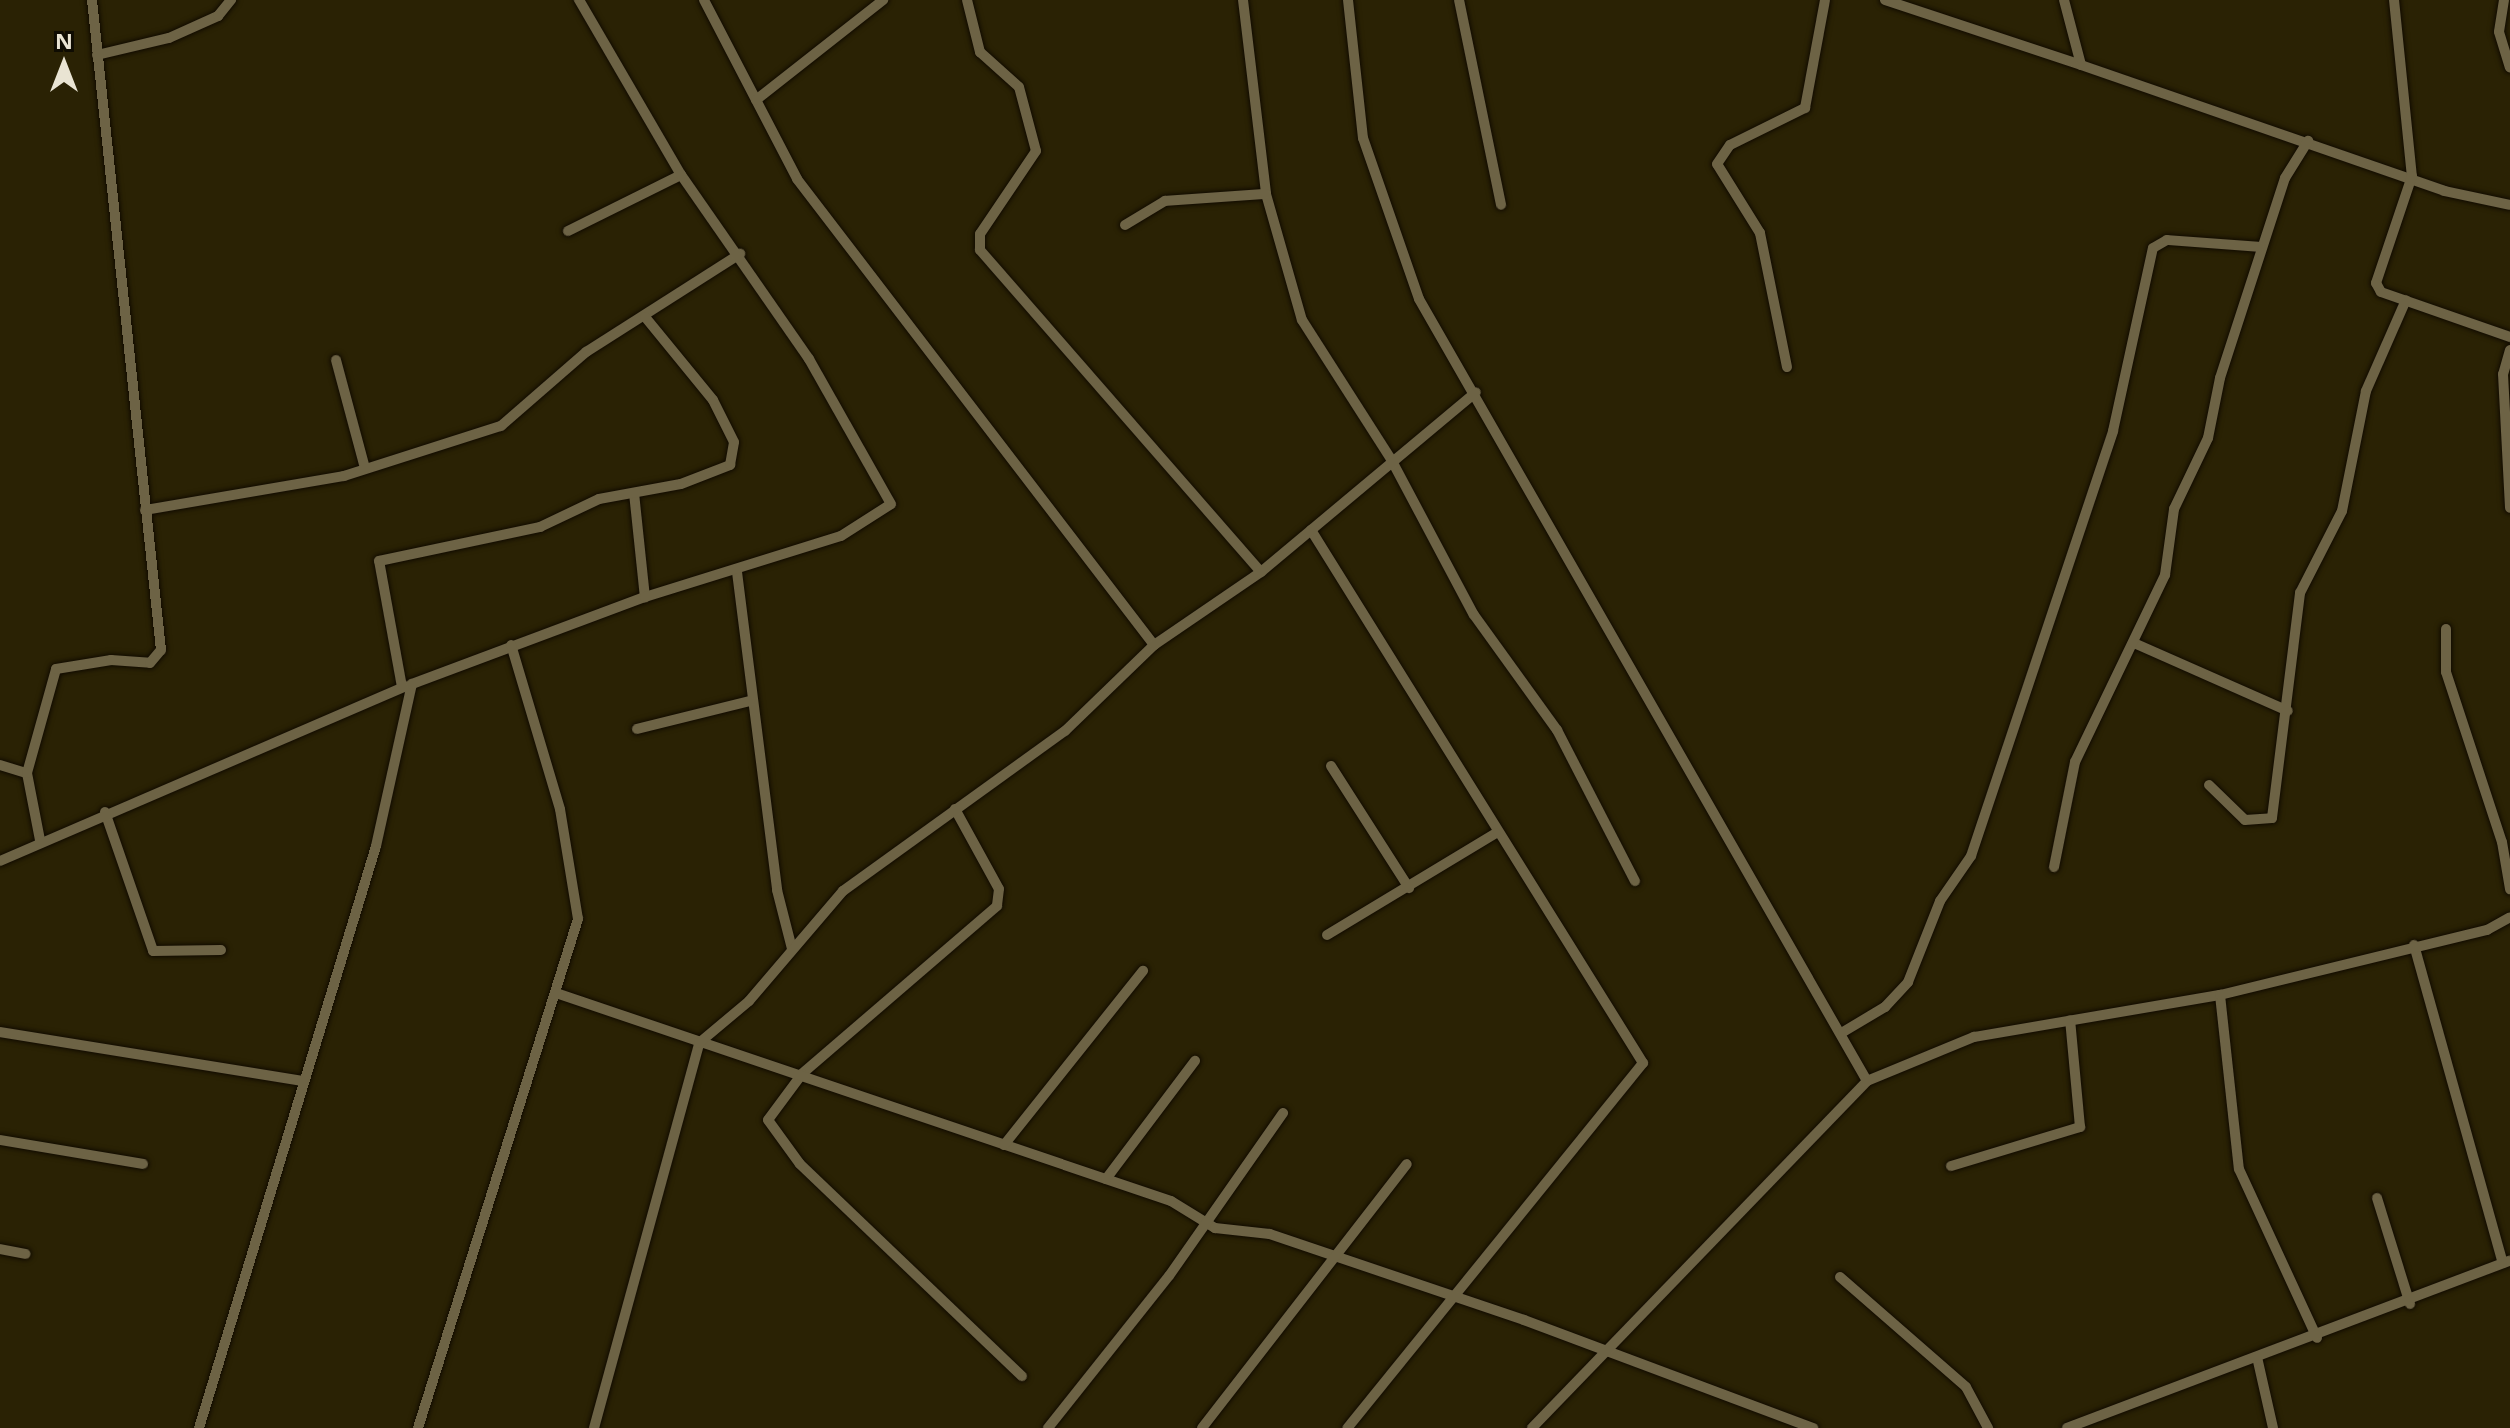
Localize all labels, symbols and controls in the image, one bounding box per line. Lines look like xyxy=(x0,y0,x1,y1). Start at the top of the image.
north arrow xyxy=(24,24,104,104)
text: N xyxy=(55,25,73,55)

